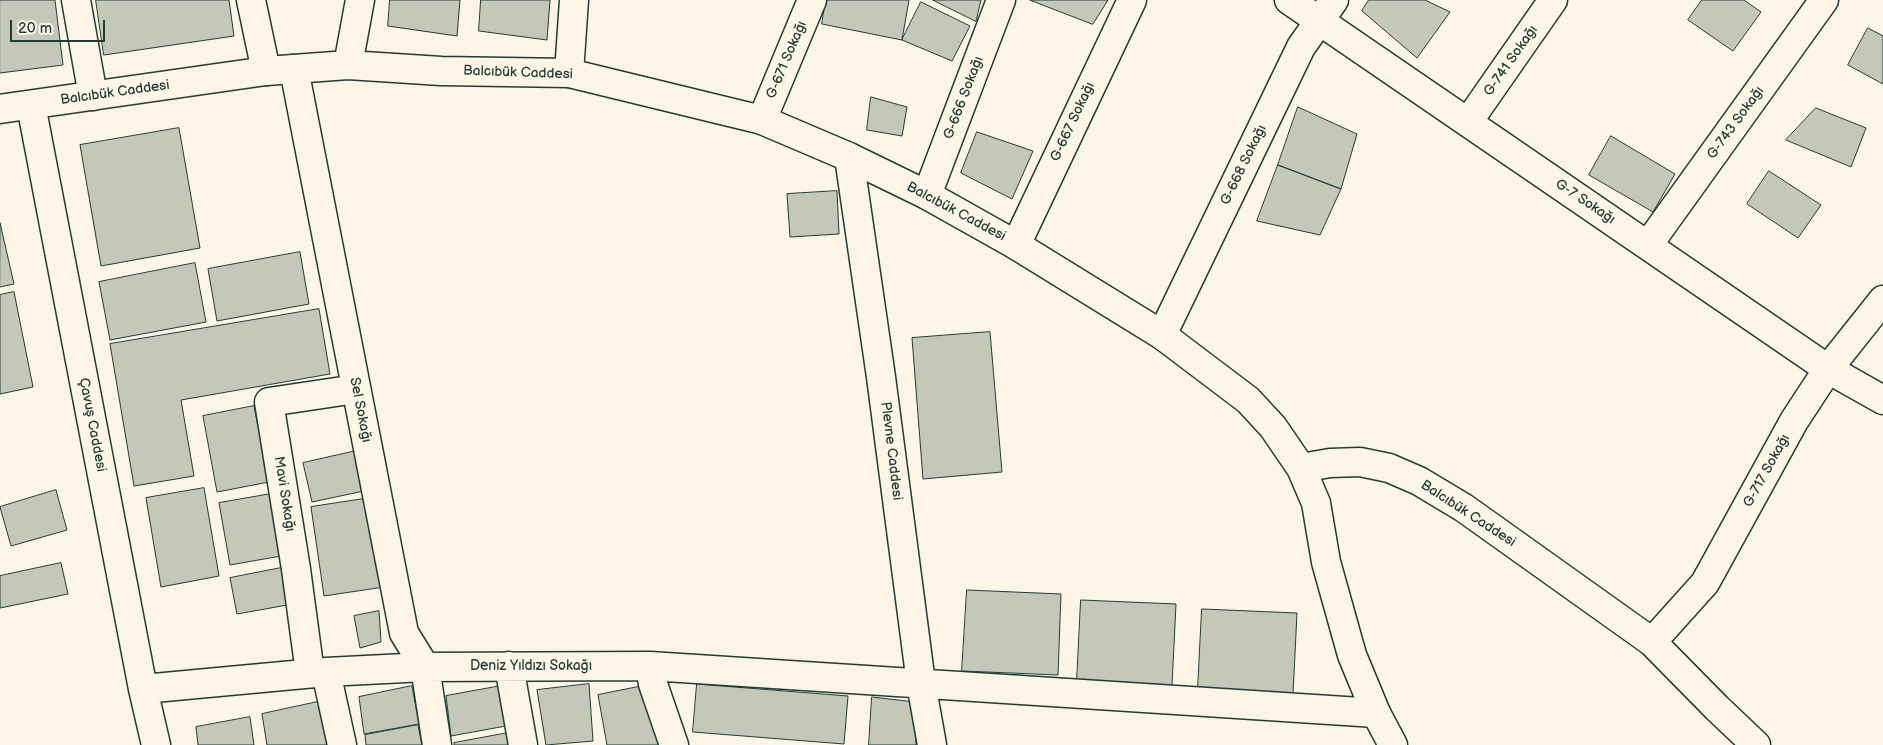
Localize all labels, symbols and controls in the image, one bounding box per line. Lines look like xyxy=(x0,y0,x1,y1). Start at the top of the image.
scale bar xyxy=(12,10,108,42)
text: 20 m xyxy=(18,19,52,38)
street label: G-671 Sokağı xyxy=(763,19,811,101)
street label: G-741 Sokağı xyxy=(1480,22,1542,100)
street label: G-666 Sokağı xyxy=(940,54,988,142)
street label: Balcıbük Caddesi xyxy=(463,63,573,83)
street label: Balcıbük Caddesi xyxy=(59,77,171,109)
street label: G-667 Sokağı xyxy=(1047,80,1099,164)
street label: G-743 Sokağı xyxy=(1704,83,1768,163)
street label: G-668 Sokağı xyxy=(1217,122,1271,208)
street label: G-7 Sokağı xyxy=(1552,176,1618,228)
street label: Balcıbük Caddesi xyxy=(903,179,1009,245)
street label: Sel Sokağı xyxy=(345,376,375,444)
street label: Çavuş Caddesi xyxy=(75,377,109,473)
street label: Plevne Caddesi xyxy=(877,401,905,501)
street label: G-717 Sokağı xyxy=(1740,432,1794,510)
street label: Mavi Sokağı xyxy=(270,455,298,533)
street label: Balcıbük Caddesi xyxy=(1417,477,1519,551)
street label: Deniz Yıldızı Sokağı xyxy=(470,658,592,674)

